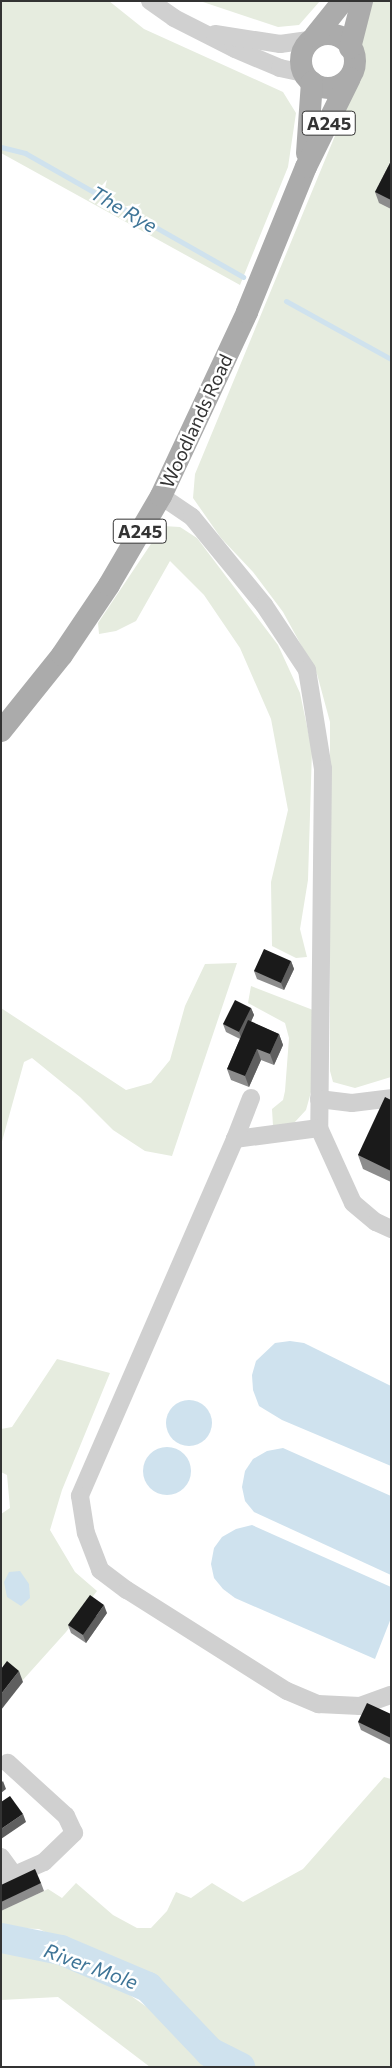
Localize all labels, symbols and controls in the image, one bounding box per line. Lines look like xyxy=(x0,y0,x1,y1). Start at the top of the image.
road number: A245 xyxy=(302,108,356,138)
water label: The Rye xyxy=(87,180,161,238)
street label: Woodlands Road xyxy=(155,350,237,492)
road number: A245 xyxy=(112,516,168,546)
water label: River Mole xyxy=(41,1938,141,1994)

